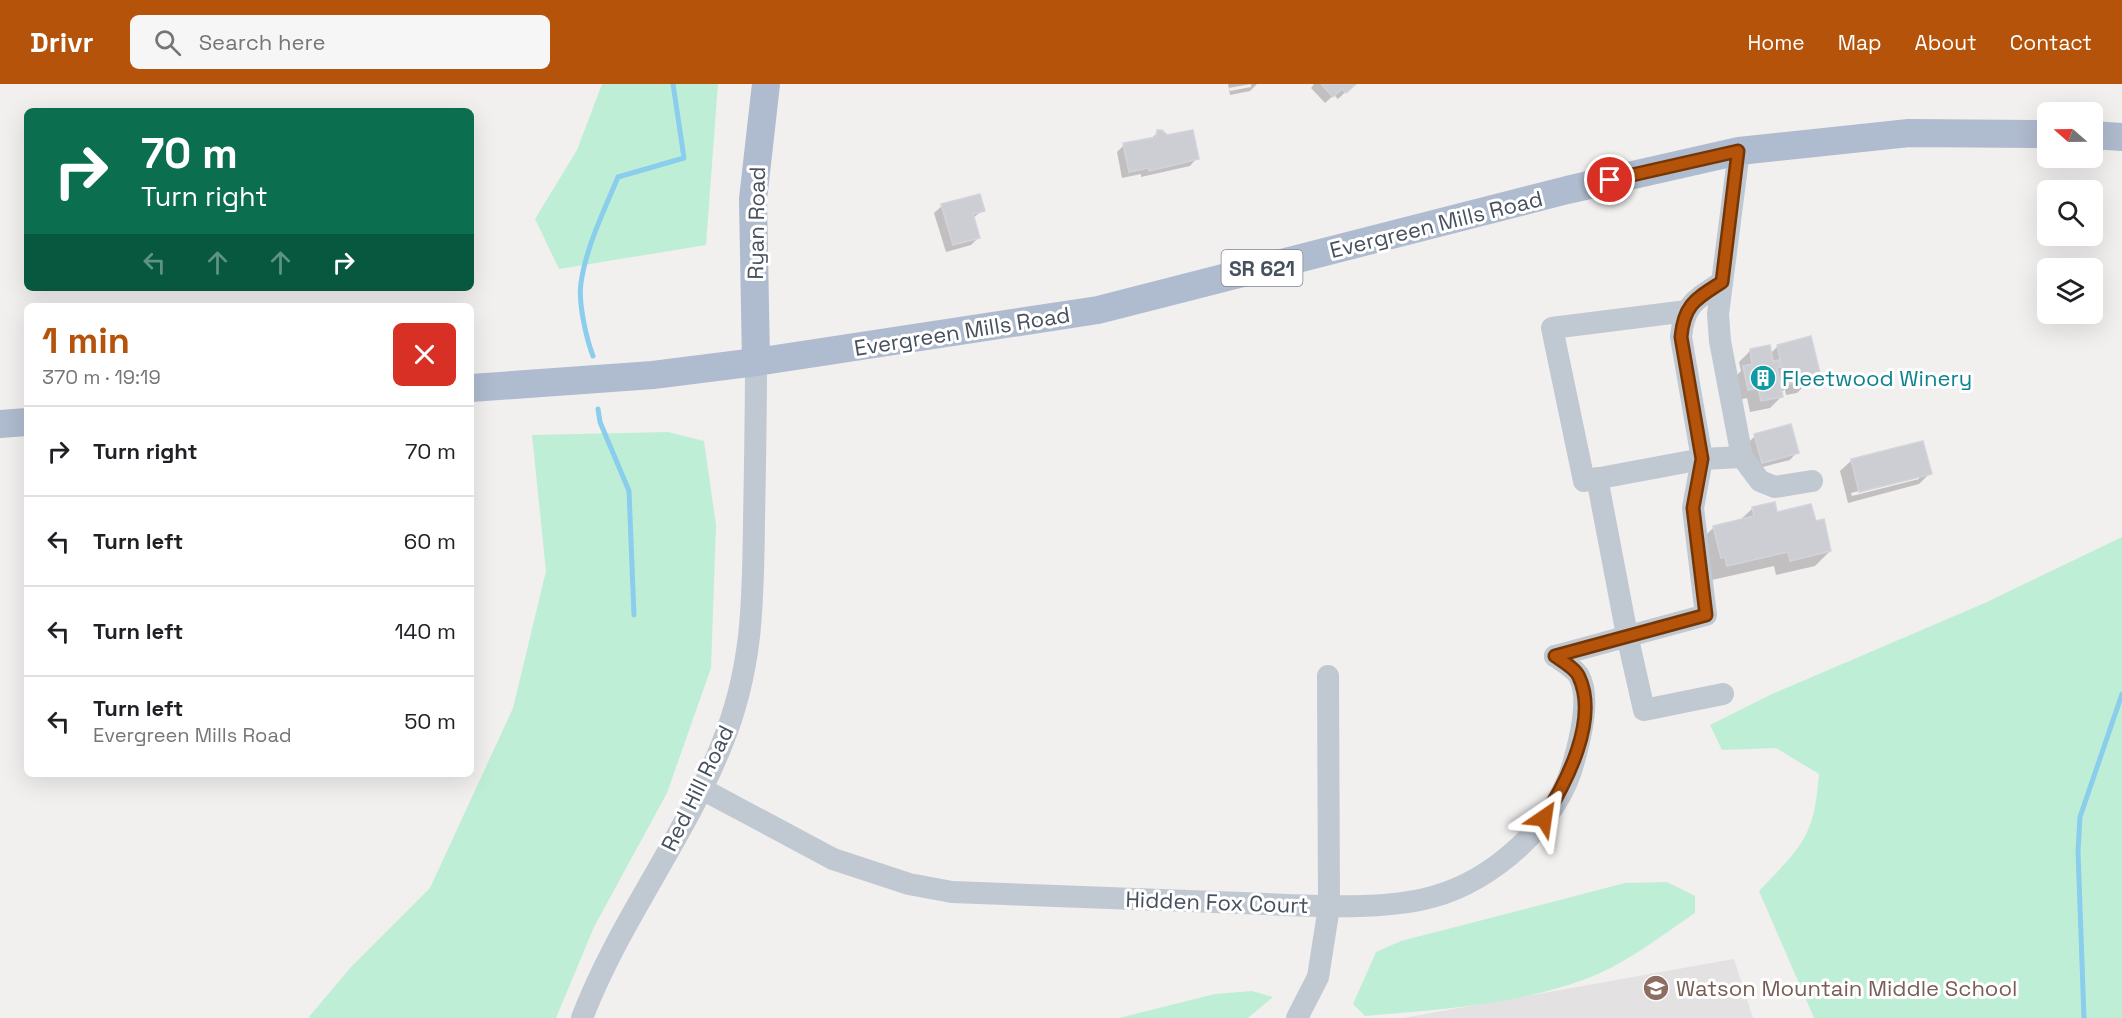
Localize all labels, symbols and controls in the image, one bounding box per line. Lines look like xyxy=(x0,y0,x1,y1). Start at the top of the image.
search box xyxy=(130,15,550,69)
text: Drivr xyxy=(30,24,94,60)
icon: search xyxy=(151,26,184,59)
text: Search here xyxy=(199,28,325,56)
text: Home xyxy=(1747,29,1805,56)
text: Map xyxy=(1838,29,1882,56)
text: About xyxy=(1915,29,1977,56)
text: Contact xyxy=(2010,29,2092,56)
north arrow xyxy=(2037,102,2103,168)
map controls xyxy=(2037,102,2103,324)
text: 70 m xyxy=(141,127,238,180)
icon: right xyxy=(42,132,120,210)
pin xyxy=(1584,154,1635,205)
icon: arrive xyxy=(1593,163,1626,196)
street label: Ryan Road xyxy=(741,166,771,280)
text: Turn right xyxy=(141,179,268,214)
button: search xyxy=(2037,180,2103,246)
street label: Evergreen Mills Road xyxy=(1327,184,1545,264)
icon: left xyxy=(138,246,171,279)
icon: ahead xyxy=(201,246,234,279)
icon: ahead xyxy=(264,246,297,279)
icon: right xyxy=(327,246,360,279)
road number: SR 621 xyxy=(1222,250,1302,286)
button: layers xyxy=(2037,258,2103,324)
street label: Evergreen Mills Road xyxy=(852,300,1072,362)
text: 1 min xyxy=(42,318,130,364)
button: close xyxy=(393,323,456,386)
building icon: Fleetwood Winery xyxy=(1748,363,1778,393)
text: 370 m · 19:19 xyxy=(42,364,161,390)
place label: Fleetwood Winery xyxy=(1782,364,1972,392)
icon: right xyxy=(42,435,75,468)
text: Turn right xyxy=(93,437,198,465)
text: 70 m xyxy=(405,437,456,465)
icon: left xyxy=(42,525,75,558)
text: Turn left xyxy=(93,527,183,555)
text: 60 m xyxy=(404,527,456,555)
icon: left xyxy=(42,615,75,648)
text: Turn left xyxy=(93,617,183,645)
text: 140 m xyxy=(394,617,456,645)
text: Turn left xyxy=(93,694,183,722)
icon: left xyxy=(42,705,75,738)
text: 50 m xyxy=(404,707,456,735)
street label: Red Hill Road xyxy=(654,720,740,856)
text: Evergreen Mills Road xyxy=(93,722,292,748)
position arrow xyxy=(1512,786,1576,850)
street label: Hidden Fox Court xyxy=(1125,885,1309,919)
school or university icon: Watson Mountain Middle School xyxy=(1641,973,1671,1003)
place label: Watson Mountain Middle School xyxy=(1676,974,2017,1002)

